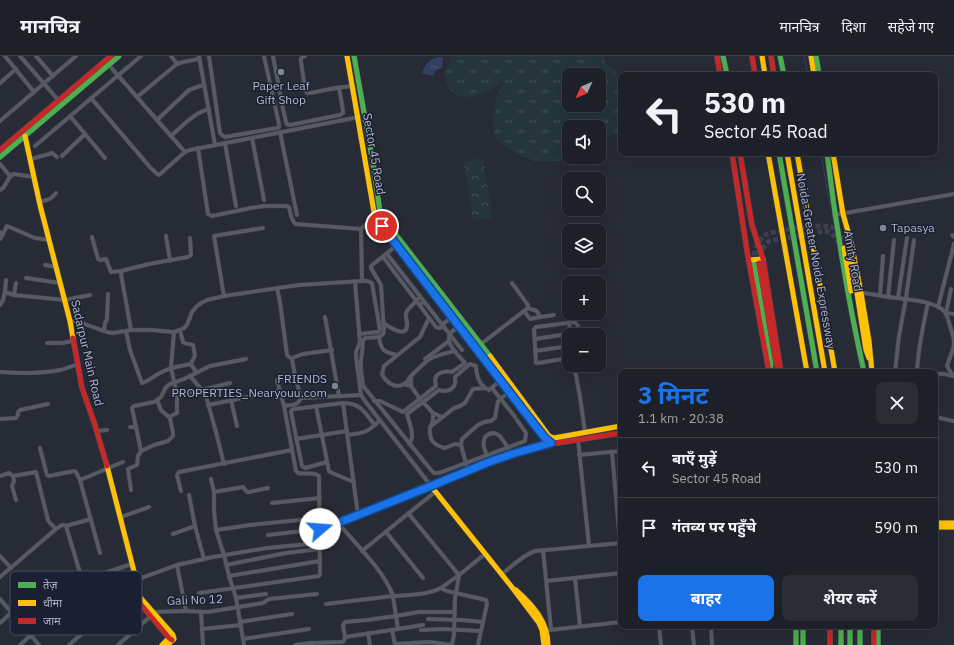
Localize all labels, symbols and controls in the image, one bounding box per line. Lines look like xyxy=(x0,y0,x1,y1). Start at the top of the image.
text: मानचित्र xyxy=(20,14,80,38)
text: मानचित्र xyxy=(780,18,820,36)
text: दिशा xyxy=(842,18,866,36)
text: सहेजे गए xyxy=(888,18,934,36)
marker: Paper Leaf Gift Shop xyxy=(276,67,286,77)
north arrow xyxy=(562,68,606,112)
map controls xyxy=(562,68,606,372)
place label: Paper Leaf Gift Shop xyxy=(252,78,310,107)
text: 530 m xyxy=(704,84,786,121)
icon: left xyxy=(638,88,690,140)
street label: Sector 45 Road xyxy=(360,112,389,196)
button: sound xyxy=(562,120,606,164)
text: Sector 45 Road xyxy=(704,120,828,143)
button: search xyxy=(562,172,606,216)
street label: Noida-Greater Noida Expressway xyxy=(794,172,839,350)
pin xyxy=(365,209,399,243)
icon: arrive xyxy=(371,215,393,237)
place label: Tapasya xyxy=(891,220,935,235)
marker: Tapasya xyxy=(878,223,888,233)
button: layers xyxy=(562,224,606,268)
street label: Amity Road xyxy=(841,229,866,293)
button: + xyxy=(562,276,606,320)
street label: Sadarpur Main Road xyxy=(68,298,107,407)
button: − xyxy=(562,328,606,372)
place label: FRIENDS PROPERTIES_Nearyouu.com xyxy=(172,371,327,400)
text: 3 मिनट xyxy=(638,379,708,411)
marker: FRIENDS PROPERTIES_Nearyouu.com xyxy=(330,381,340,391)
button: close xyxy=(876,382,918,424)
text: 1.1 km · 20:38 xyxy=(638,410,724,427)
text: बाएँ मुड़ें xyxy=(672,449,717,468)
icon: left xyxy=(638,457,660,479)
text: 530 m xyxy=(874,458,918,477)
text: Sector 45 Road xyxy=(672,470,761,487)
position arrow xyxy=(299,508,341,550)
icon: arrive xyxy=(638,517,660,539)
text: गंतव्य पर पहुँचे xyxy=(672,517,756,536)
text: 590 m xyxy=(874,518,918,537)
legend xyxy=(10,571,142,635)
button: बाहर xyxy=(638,575,774,621)
button: शेयर करें xyxy=(782,575,918,621)
text: तेज़ xyxy=(43,578,58,592)
street label: Gali No 12 xyxy=(167,591,223,608)
text: धीमा xyxy=(43,596,62,610)
text: जाम xyxy=(43,614,61,628)

